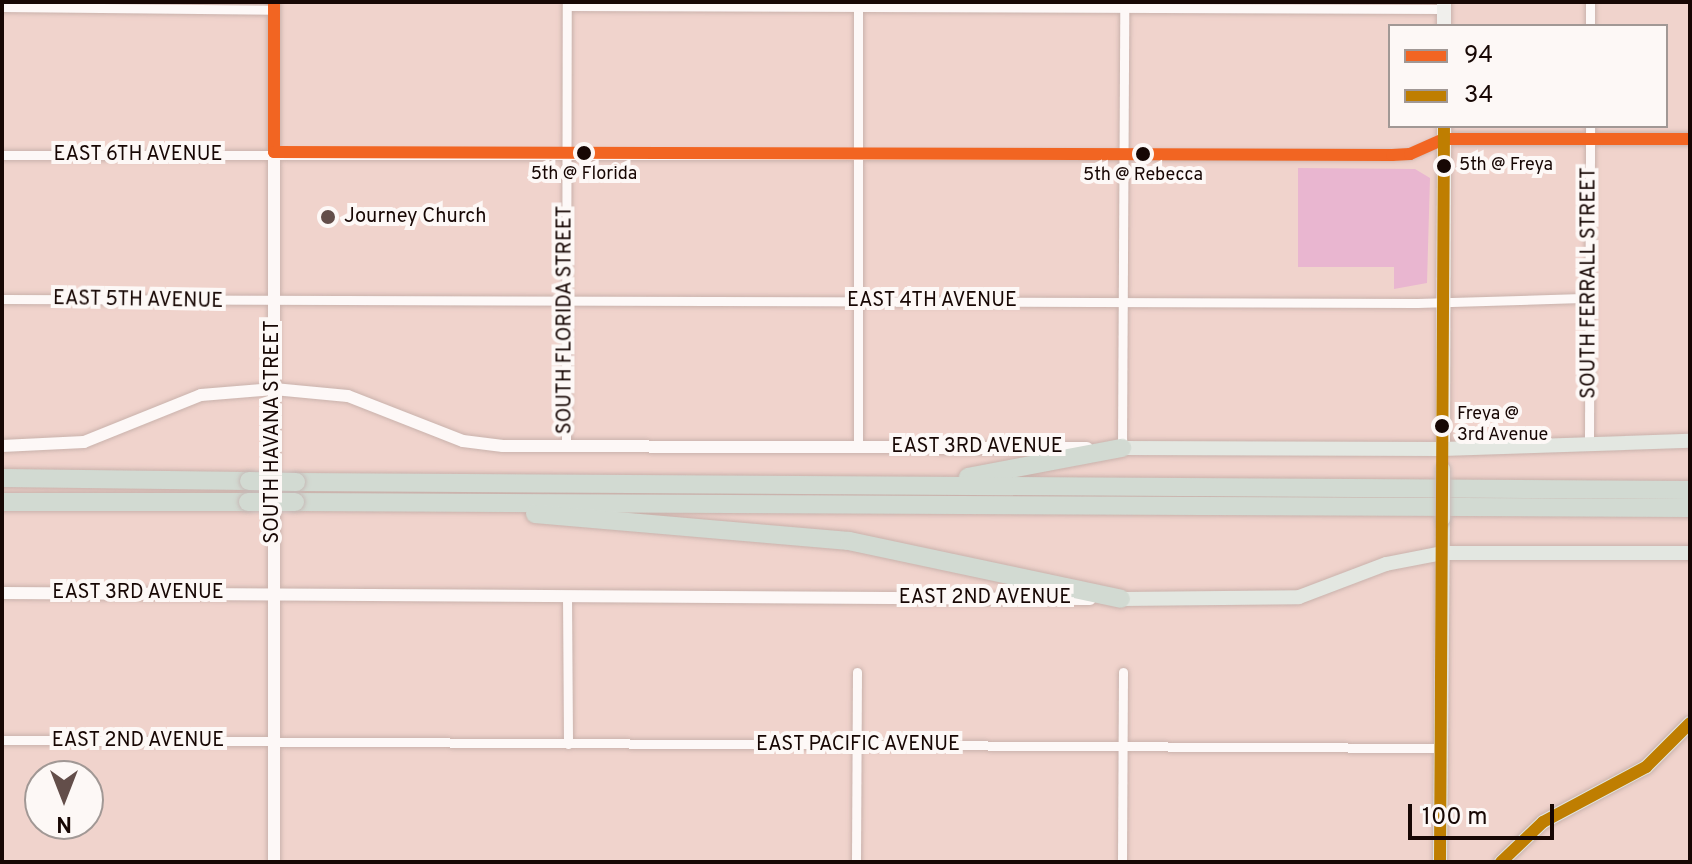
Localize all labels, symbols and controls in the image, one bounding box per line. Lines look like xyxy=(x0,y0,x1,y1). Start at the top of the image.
legend xyxy=(1388,24,1668,128)
text: 94 xyxy=(1464,41,1493,71)
text: 34 xyxy=(1464,81,1493,111)
street label: EAST 6TH AVENUE xyxy=(53,143,223,167)
marker: 5th @ Florida xyxy=(576,145,592,161)
marker: 5th @ Rebecca xyxy=(1135,146,1151,162)
place label: 5th @ Freya xyxy=(1459,155,1553,177)
marker: 5th @ Freya xyxy=(1436,158,1452,174)
place label: 5th @ Florida xyxy=(531,164,637,186)
place label: 5th @ Rebecca xyxy=(1083,165,1203,187)
street label: SOUTH FERRALL STREET xyxy=(1578,167,1602,399)
place label: Journey Church xyxy=(344,205,486,229)
street label: SOUTH FLORIDA STREET xyxy=(554,205,578,435)
marker: Journey Church xyxy=(319,208,337,226)
street label: EAST 5TH AVENUE xyxy=(52,288,224,314)
street label: EAST 4TH AVENUE xyxy=(846,289,1018,313)
street label: SOUTH HAVANA STREET xyxy=(261,320,285,544)
place label: Freya @ 3rd Avenue xyxy=(1457,405,1549,448)
marker: Freya @ 3rd Avenue xyxy=(1434,418,1450,434)
street label: EAST 3RD AVENUE xyxy=(891,435,1063,459)
street label: EAST 3RD AVENUE xyxy=(52,581,224,605)
street label: EAST 2ND AVENUE xyxy=(898,586,1072,610)
street label: EAST 2ND AVENUE xyxy=(51,729,225,753)
street label: EAST PACIFIC AVENUE xyxy=(755,733,961,757)
north arrow xyxy=(24,760,104,840)
scale bar xyxy=(1412,788,1558,838)
text: 100 m xyxy=(1422,803,1488,833)
text: N xyxy=(56,809,72,836)

